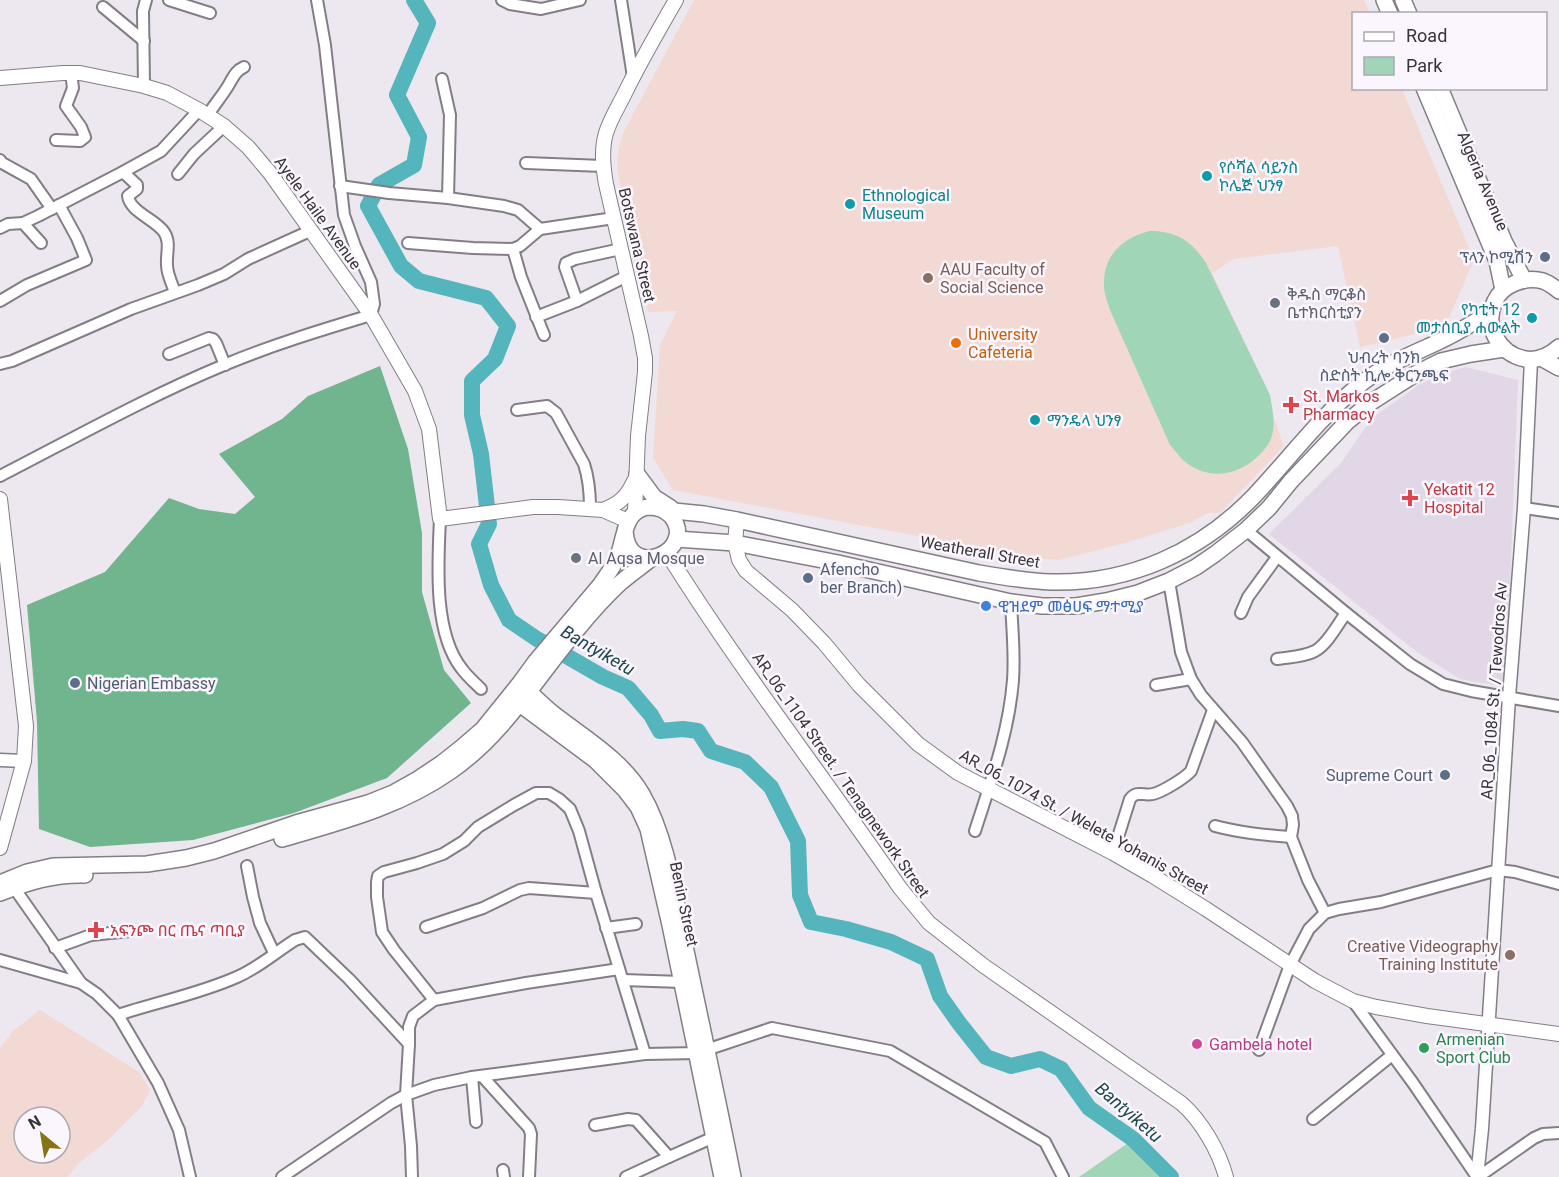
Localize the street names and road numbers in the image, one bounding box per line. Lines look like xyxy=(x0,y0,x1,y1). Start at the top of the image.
street label: Algeria Avenue xyxy=(1454,128,1512,234)
street label: Ayele Haile Avenue xyxy=(271,153,365,273)
street label: Botswana Street xyxy=(615,186,659,304)
street label: Weatherall Street xyxy=(919,532,1041,572)
street label: AR_06_1084 St. / Tewodros Av xyxy=(1477,582,1511,800)
street label: AR_06_1104 Street. / Tenagnework Street xyxy=(749,649,933,901)
street label: AR_06_1074 St. / Welete Yohanis Street xyxy=(956,745,1212,899)
street label: Benin Street xyxy=(666,860,702,948)

